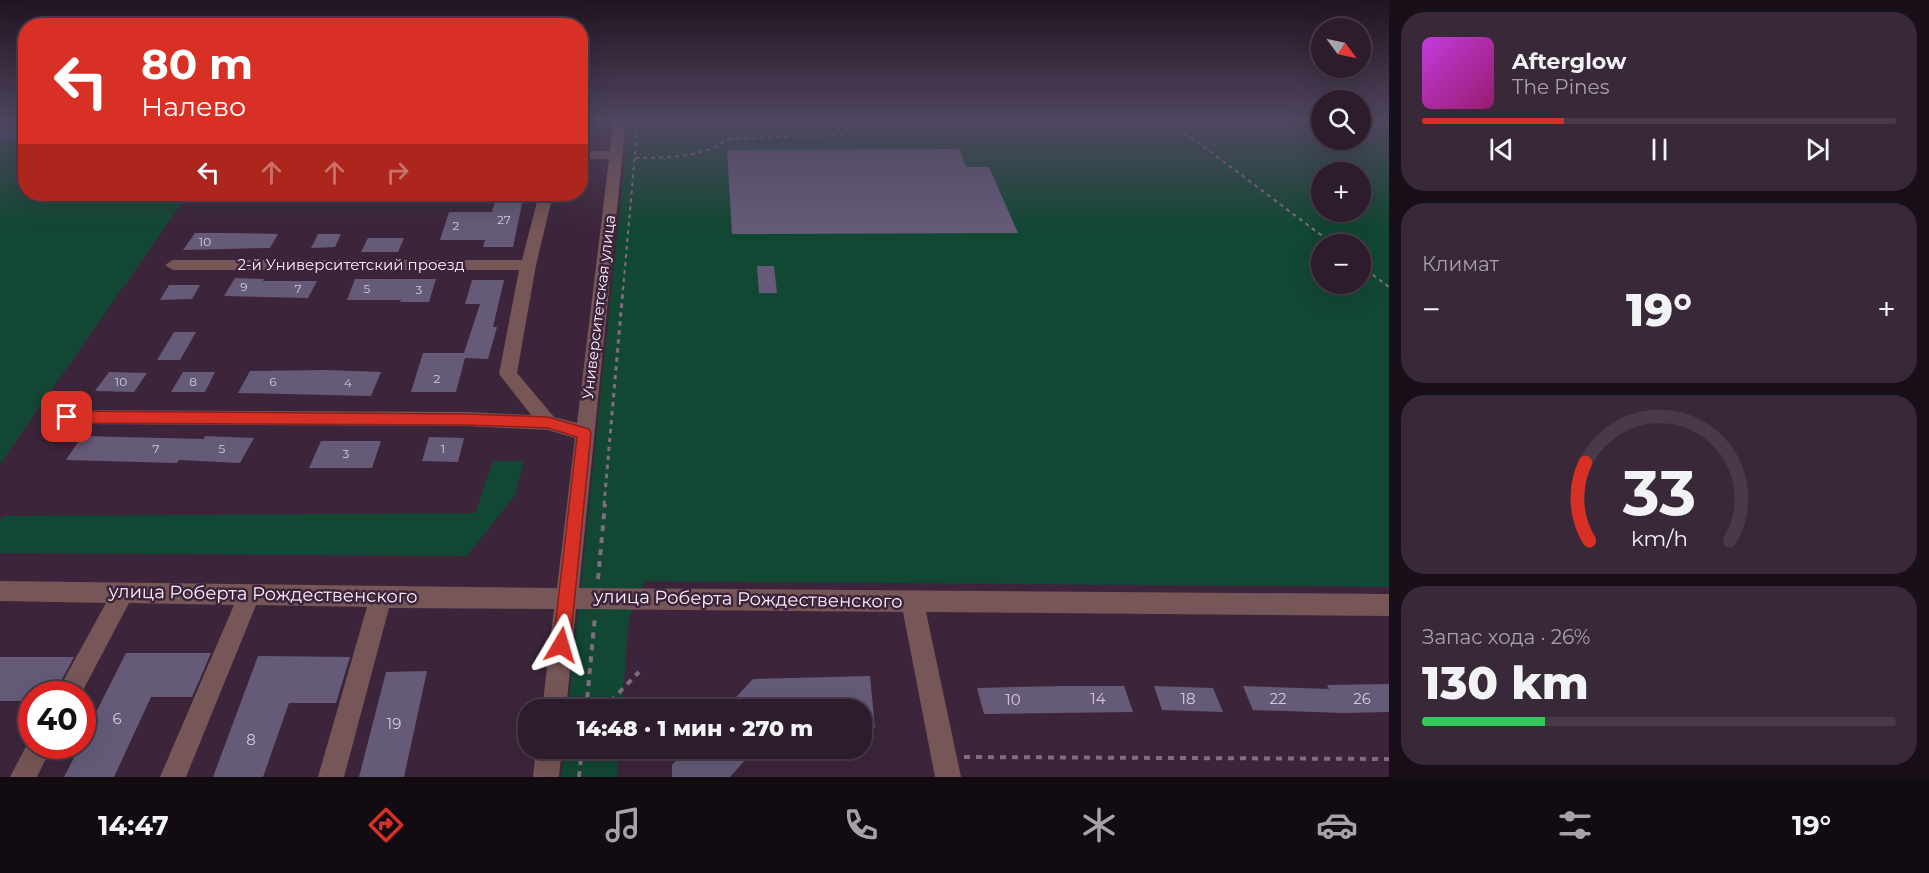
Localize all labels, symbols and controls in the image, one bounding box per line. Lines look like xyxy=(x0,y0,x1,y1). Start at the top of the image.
north arrow xyxy=(1311,18,1371,78)
map controls xyxy=(1311,18,1371,294)
text: 80 m xyxy=(141,38,253,90)
icon: left xyxy=(42,42,120,120)
text: Afterglow xyxy=(1512,48,1626,75)
text: The Pines xyxy=(1512,75,1609,99)
text: Налево xyxy=(141,90,246,123)
button: search xyxy=(1311,90,1371,150)
icon: previous xyxy=(1485,133,1518,166)
icon: pause xyxy=(1643,133,1676,166)
icon: next xyxy=(1801,133,1834,166)
icon: left xyxy=(192,156,225,189)
icon: ahead xyxy=(255,156,288,189)
icon: ahead xyxy=(318,156,351,189)
icon: right xyxy=(381,156,414,189)
button: + xyxy=(1311,162,1371,222)
house number: 27 xyxy=(497,212,511,227)
street label: Университетская улица xyxy=(578,214,619,400)
house number: 2 xyxy=(453,218,460,233)
house number: 10 xyxy=(199,234,211,249)
button: − xyxy=(1311,234,1371,294)
text: Климат xyxy=(1422,252,1499,276)
street label: 2-й Университетский проезд xyxy=(237,255,465,274)
house number: 9 xyxy=(240,279,248,294)
house number: 7 xyxy=(294,281,302,296)
house number: 5 xyxy=(364,281,371,296)
house number: 3 xyxy=(416,282,423,297)
text: 19° xyxy=(1626,282,1692,337)
text: − xyxy=(1422,289,1441,329)
text: + xyxy=(1877,289,1896,329)
house number: 2 xyxy=(434,371,441,386)
house number: 10 xyxy=(115,374,127,389)
house number: 8 xyxy=(189,374,197,389)
house number: 6 xyxy=(269,374,277,389)
house number: 4 xyxy=(344,375,352,390)
pin xyxy=(41,391,92,442)
icon: arrive xyxy=(50,400,83,433)
house number: 7 xyxy=(152,441,160,456)
house number: 5 xyxy=(219,441,226,456)
house number: 1 xyxy=(441,441,445,456)
house number: 3 xyxy=(343,446,350,461)
text: 33 xyxy=(1621,455,1696,531)
text: km/h xyxy=(1630,526,1688,552)
street label: улица Роберта Рождественского xyxy=(107,580,418,608)
street label: улица Роберта Рождественского xyxy=(592,585,903,613)
position arrow xyxy=(529,613,593,677)
text: Запас хода · 26% xyxy=(1422,625,1590,649)
text: 130 km xyxy=(1422,655,1589,710)
speed limit sign: 40 xyxy=(18,681,96,759)
house number: 14 xyxy=(1090,689,1106,708)
house number: 18 xyxy=(1181,689,1196,708)
house number: 22 xyxy=(1269,689,1287,708)
house number: 26 xyxy=(1353,689,1371,708)
house number: 10 xyxy=(1005,690,1021,709)
house number: 6 xyxy=(112,709,122,728)
house number: 19 xyxy=(387,714,401,733)
text: 14:48 · 1 мин · 270 m xyxy=(577,715,813,742)
house number: 8 xyxy=(246,730,256,749)
icon: directions xyxy=(365,804,407,846)
icon: music xyxy=(602,804,644,846)
icon: phone xyxy=(840,804,882,846)
icon: climate xyxy=(1078,804,1120,846)
icon: car xyxy=(1316,804,1358,846)
icon: filters xyxy=(1554,804,1596,846)
text: 14:47 xyxy=(98,809,169,842)
text: 19° xyxy=(1792,809,1831,842)

